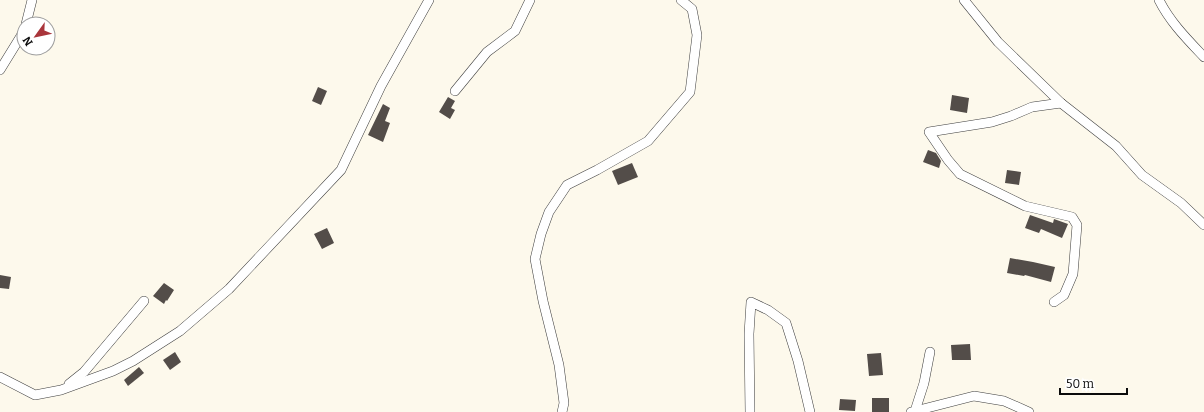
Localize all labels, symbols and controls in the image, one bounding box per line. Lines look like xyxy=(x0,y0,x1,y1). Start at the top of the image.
north arrow xyxy=(16,16,56,56)
text: N xyxy=(20,34,36,48)
scale bar xyxy=(1060,370,1127,396)
text: 50 m xyxy=(1066,377,1095,391)

